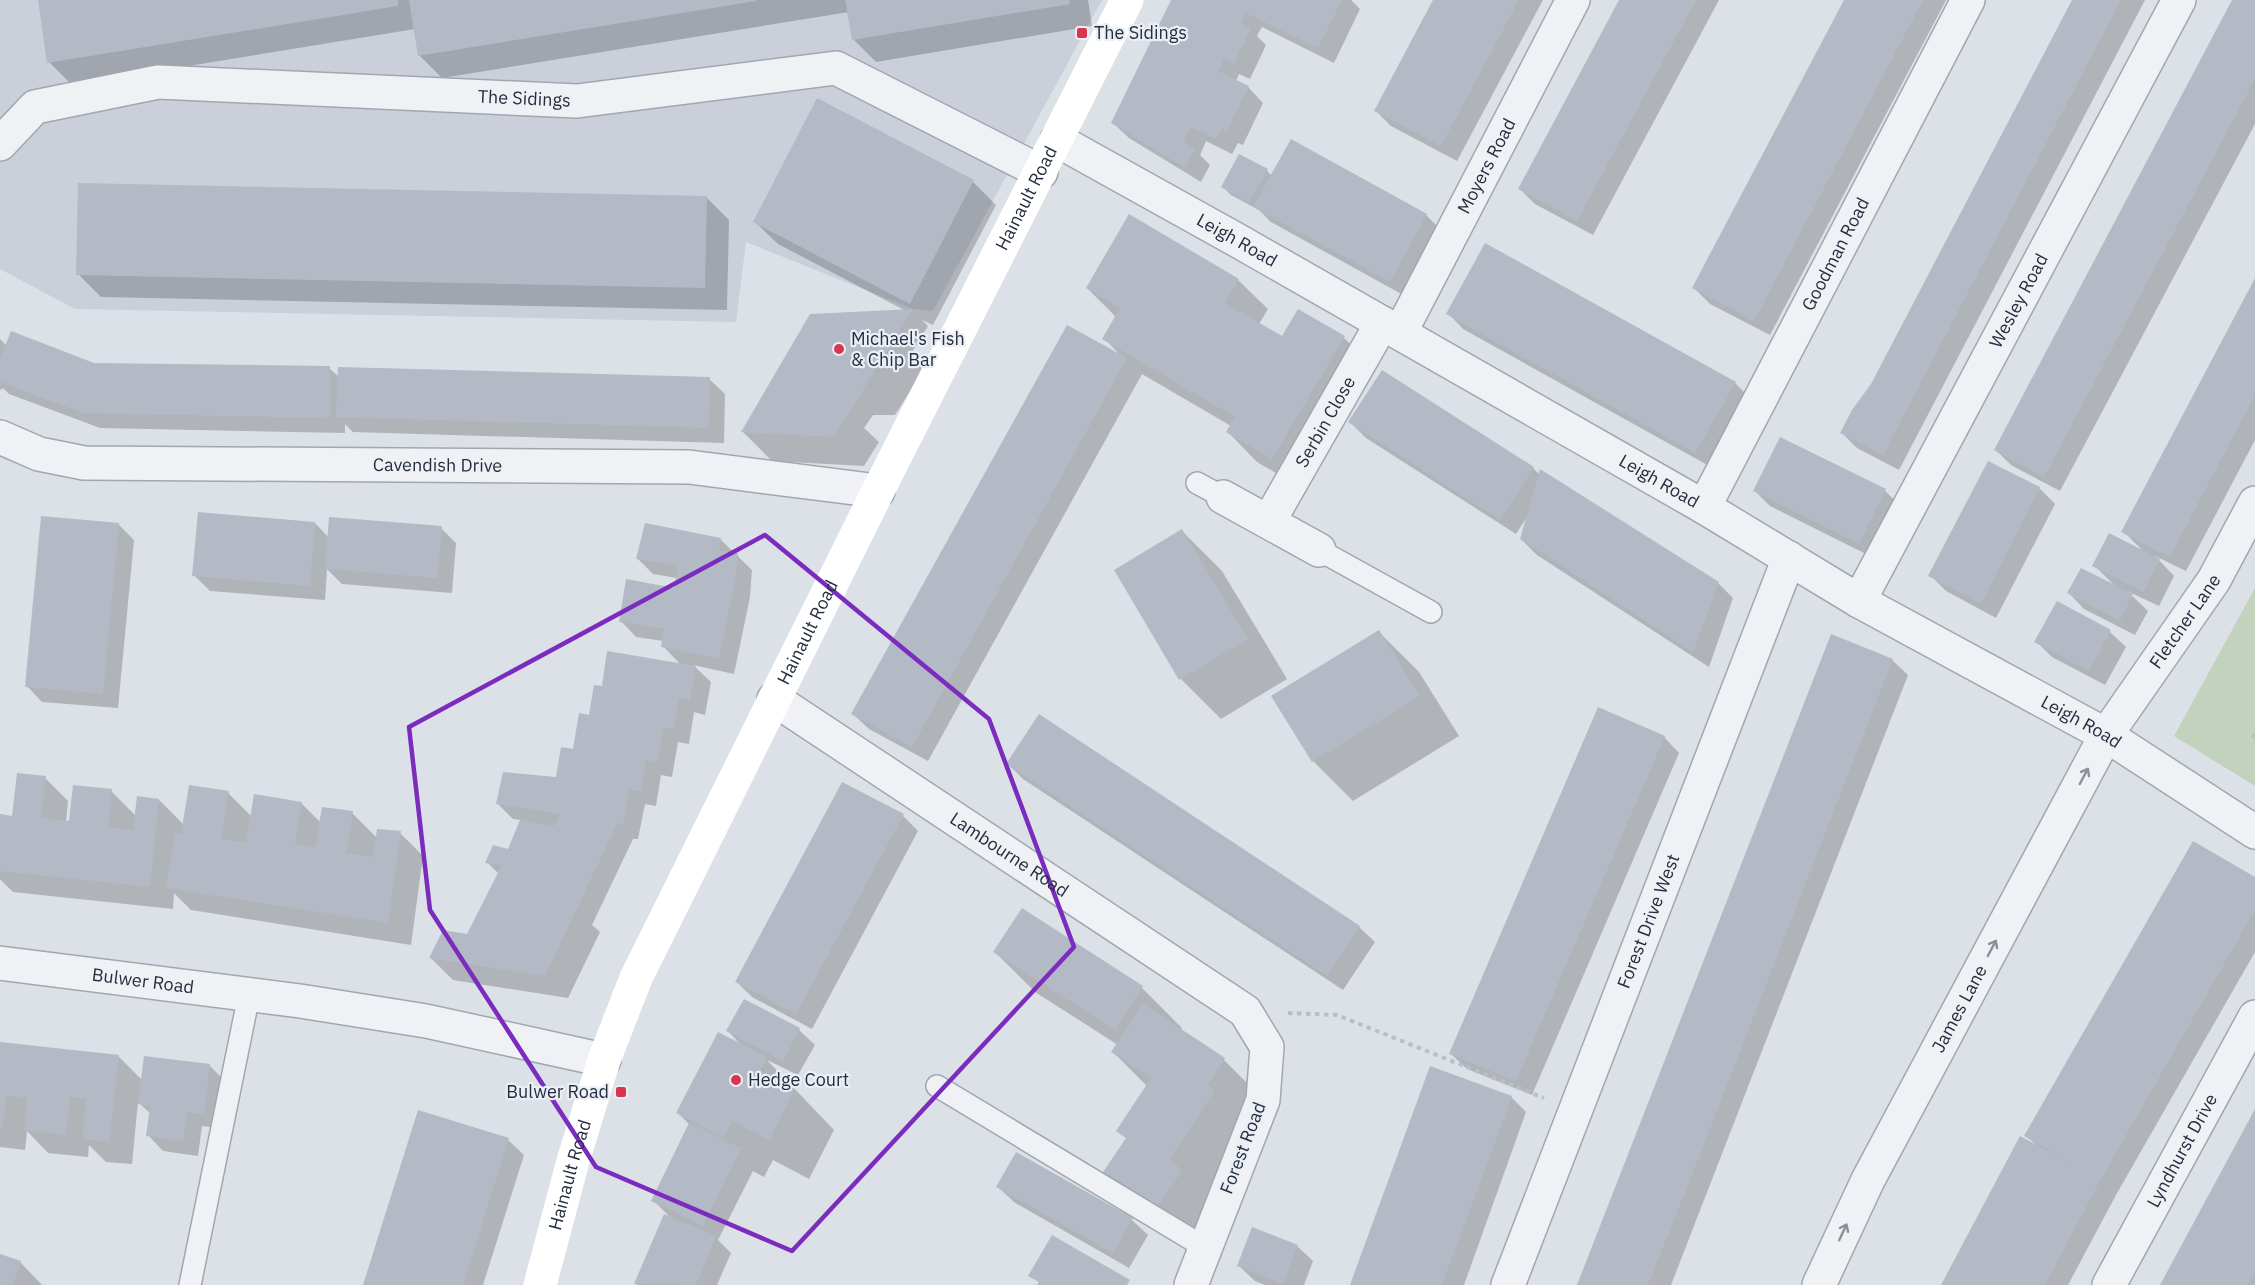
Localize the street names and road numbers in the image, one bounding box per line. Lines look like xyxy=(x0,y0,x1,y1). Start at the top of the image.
street label: The Sidings xyxy=(477,85,571,112)
street label: Moyers Road xyxy=(1452,114,1521,218)
street label: Hainault Road xyxy=(990,142,1062,254)
street label: Goodman Road xyxy=(1796,194,1874,314)
street label: Leigh Road xyxy=(1193,208,1281,272)
street label: Wesley Road xyxy=(1984,249,2053,352)
street label: Serbin Close xyxy=(1290,372,1360,471)
street label: Leigh Road xyxy=(1615,449,1703,513)
street label: Cavendish Drive xyxy=(373,453,503,477)
street label: Fletcher Lane xyxy=(2144,569,2226,673)
street label: Hainault Road xyxy=(772,576,843,688)
street label: Leigh Road xyxy=(2037,690,2126,753)
street label: Lambourne Road xyxy=(946,807,1073,902)
street label: Forest Drive West xyxy=(1612,851,1684,991)
street label: James Lane xyxy=(1926,961,1992,1056)
street label: Bulwer Road xyxy=(91,963,195,998)
street label: Lyndhurst Drive xyxy=(2141,1089,2222,1211)
street label: Forest Road xyxy=(1214,1099,1271,1197)
street label: Hainault Road xyxy=(543,1117,596,1233)

